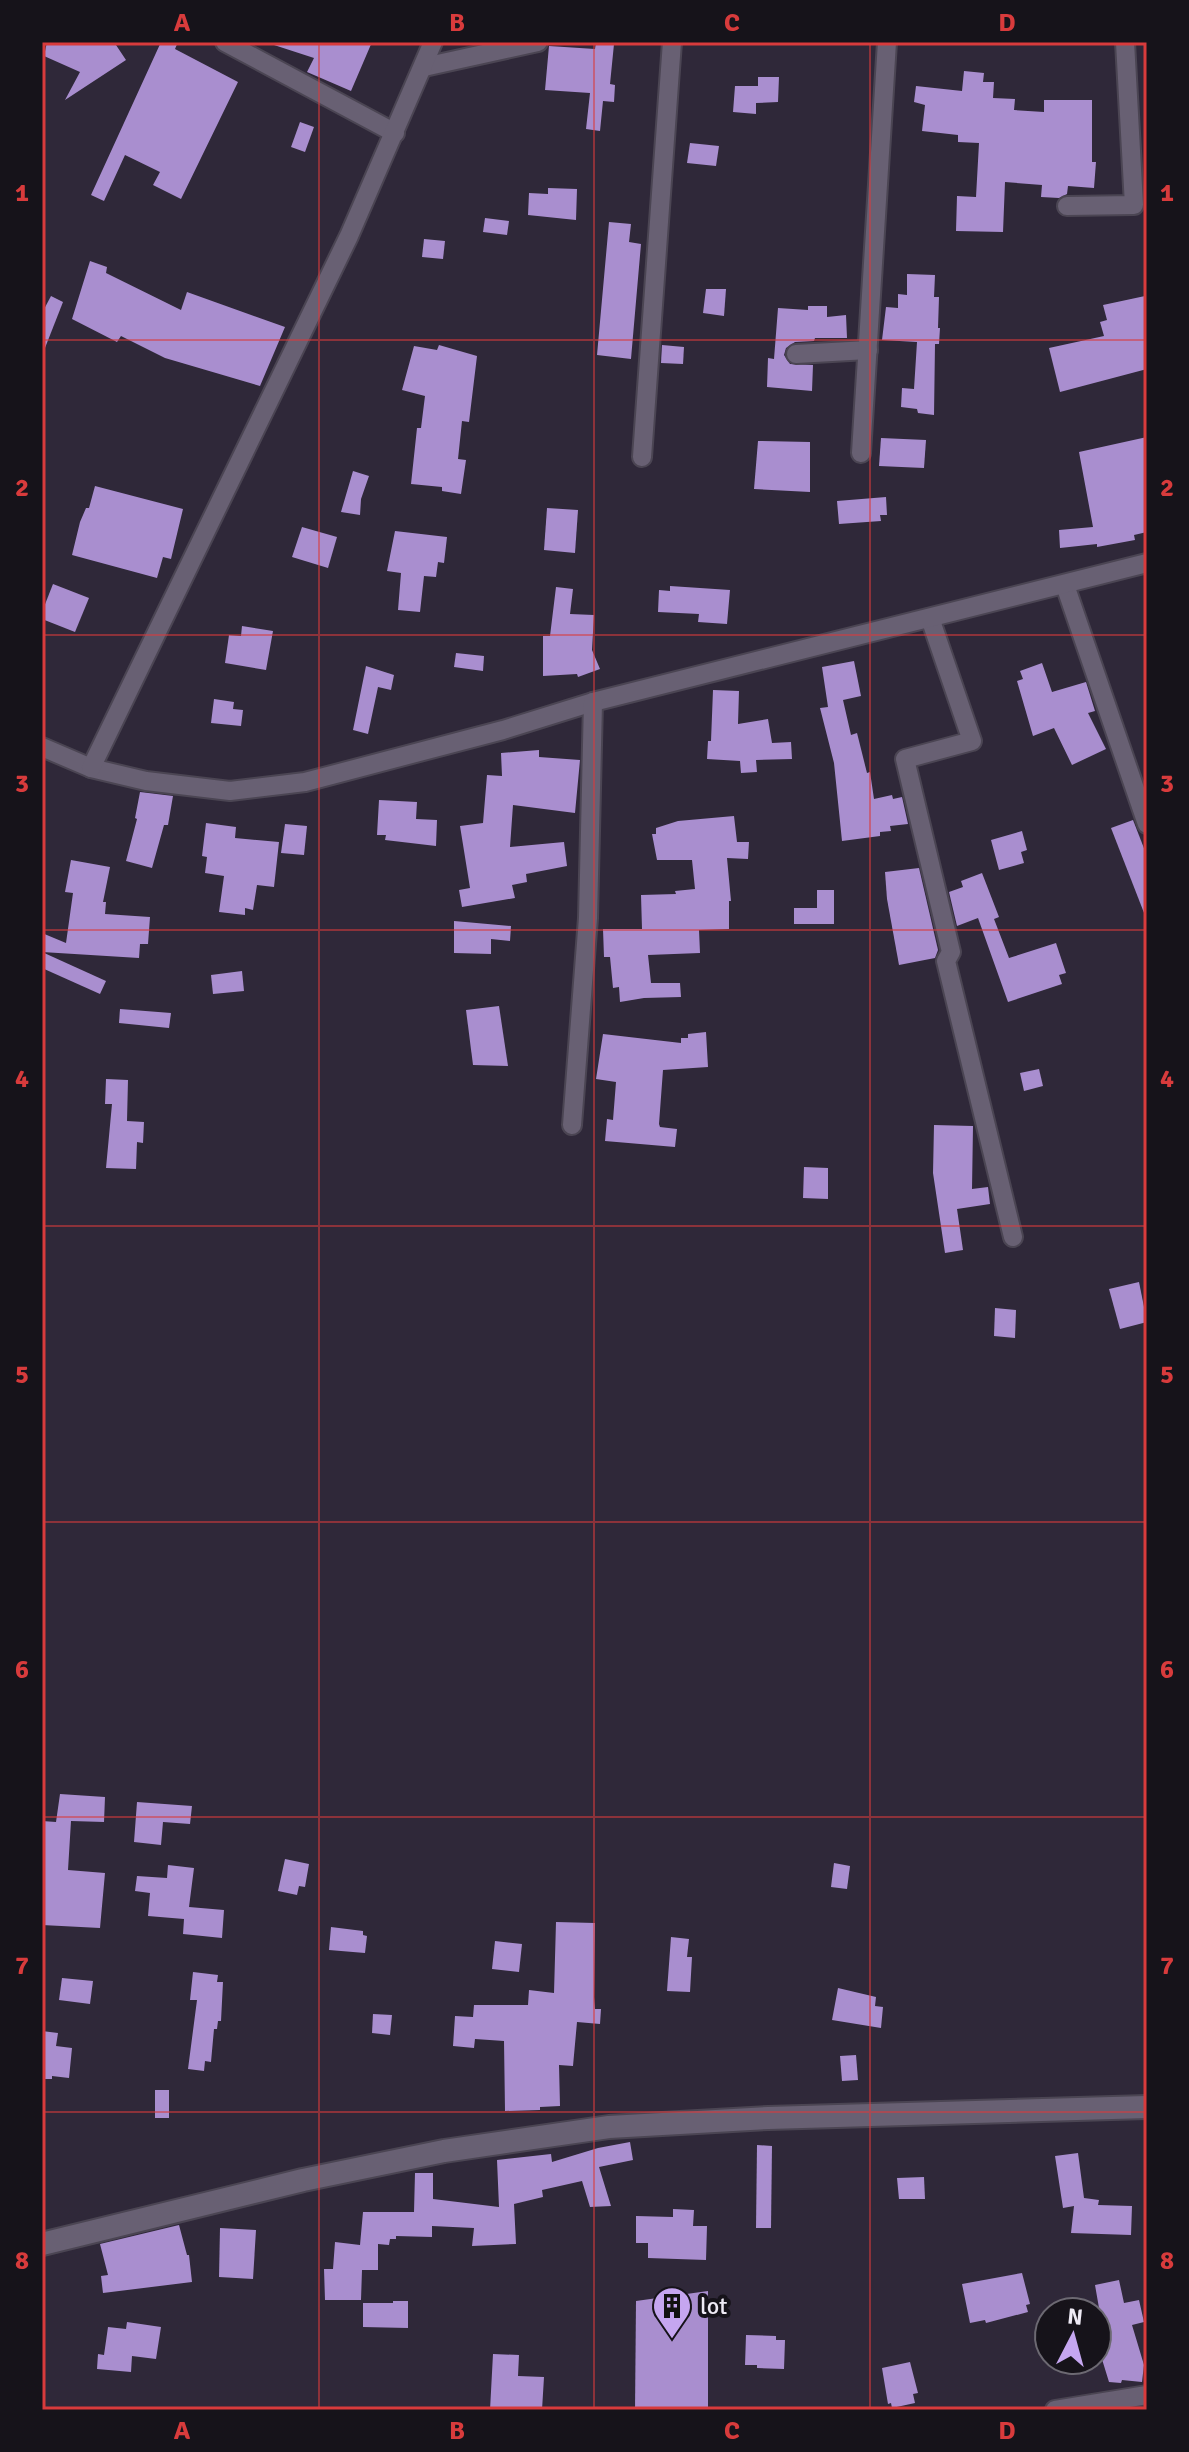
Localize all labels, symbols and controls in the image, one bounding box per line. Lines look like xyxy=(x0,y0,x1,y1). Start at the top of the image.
text: A xyxy=(174,7,191,39)
text: B xyxy=(449,7,465,39)
text: C xyxy=(724,7,740,39)
text: D xyxy=(998,7,1016,39)
text: 1 xyxy=(15,177,29,209)
text: 1 xyxy=(1160,177,1174,209)
text: 2 xyxy=(15,472,29,504)
text: 2 xyxy=(1160,472,1174,504)
text: 3 xyxy=(15,768,29,800)
text: 3 xyxy=(1160,768,1174,800)
text: 4 xyxy=(15,1063,29,1095)
text: 4 xyxy=(1160,1063,1174,1095)
text: 5 xyxy=(15,1359,29,1391)
text: 5 xyxy=(1160,1359,1174,1391)
text: 6 xyxy=(15,1654,29,1686)
text: 6 xyxy=(1160,1654,1174,1686)
text: 7 xyxy=(15,1950,29,1982)
text: 7 xyxy=(1160,1950,1174,1982)
text: 8 xyxy=(15,2245,29,2277)
text: 8 xyxy=(1160,2245,1174,2277)
building icon: lot xyxy=(651,2285,693,2340)
place label: lot xyxy=(700,2291,727,2321)
north arrow xyxy=(1033,2296,1113,2376)
text: N xyxy=(1066,2302,1084,2331)
text: A xyxy=(174,2415,191,2447)
text: B xyxy=(449,2415,465,2447)
text: C xyxy=(724,2415,740,2447)
text: D xyxy=(998,2415,1016,2447)

